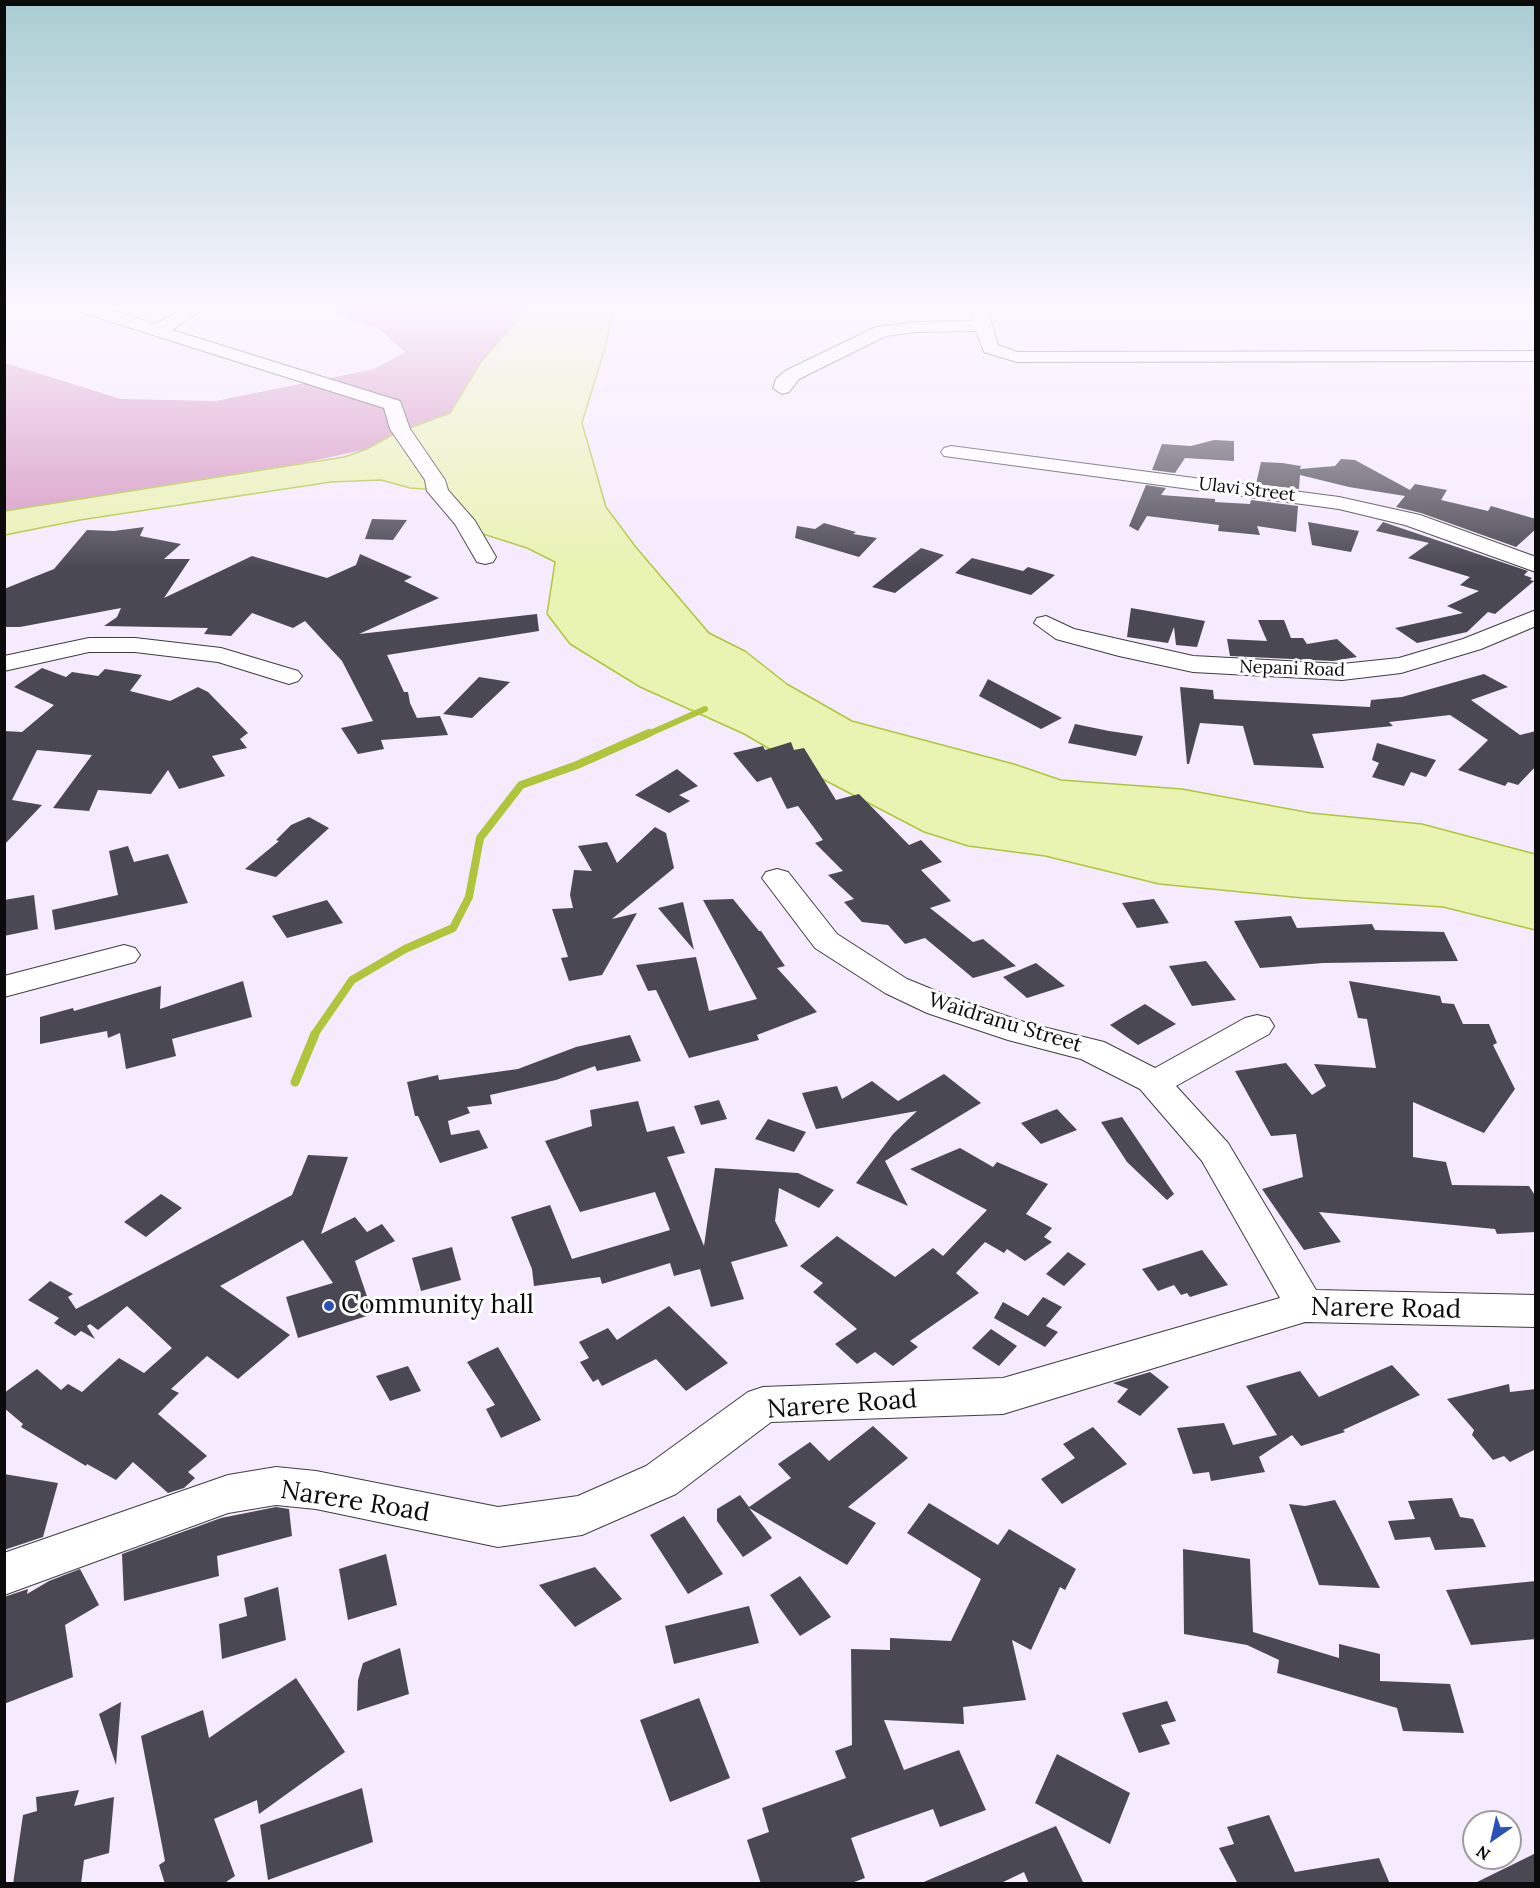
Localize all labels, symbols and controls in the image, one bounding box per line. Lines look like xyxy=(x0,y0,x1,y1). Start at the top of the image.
street label: Ulavi Street xyxy=(1197,473,1297,507)
street label: Nepani Road xyxy=(1239,656,1345,682)
street label: Waidranu Street xyxy=(925,988,1085,1058)
place label: Community hall xyxy=(341,1290,534,1322)
street label: Narere Road xyxy=(1310,1292,1462,1326)
marker: Community hall xyxy=(322,1299,336,1313)
street label: Narere Road xyxy=(766,1384,918,1426)
street label: Narere Road xyxy=(278,1475,432,1529)
north arrow xyxy=(1462,1810,1522,1870)
text: N xyxy=(1472,1842,1494,1865)

